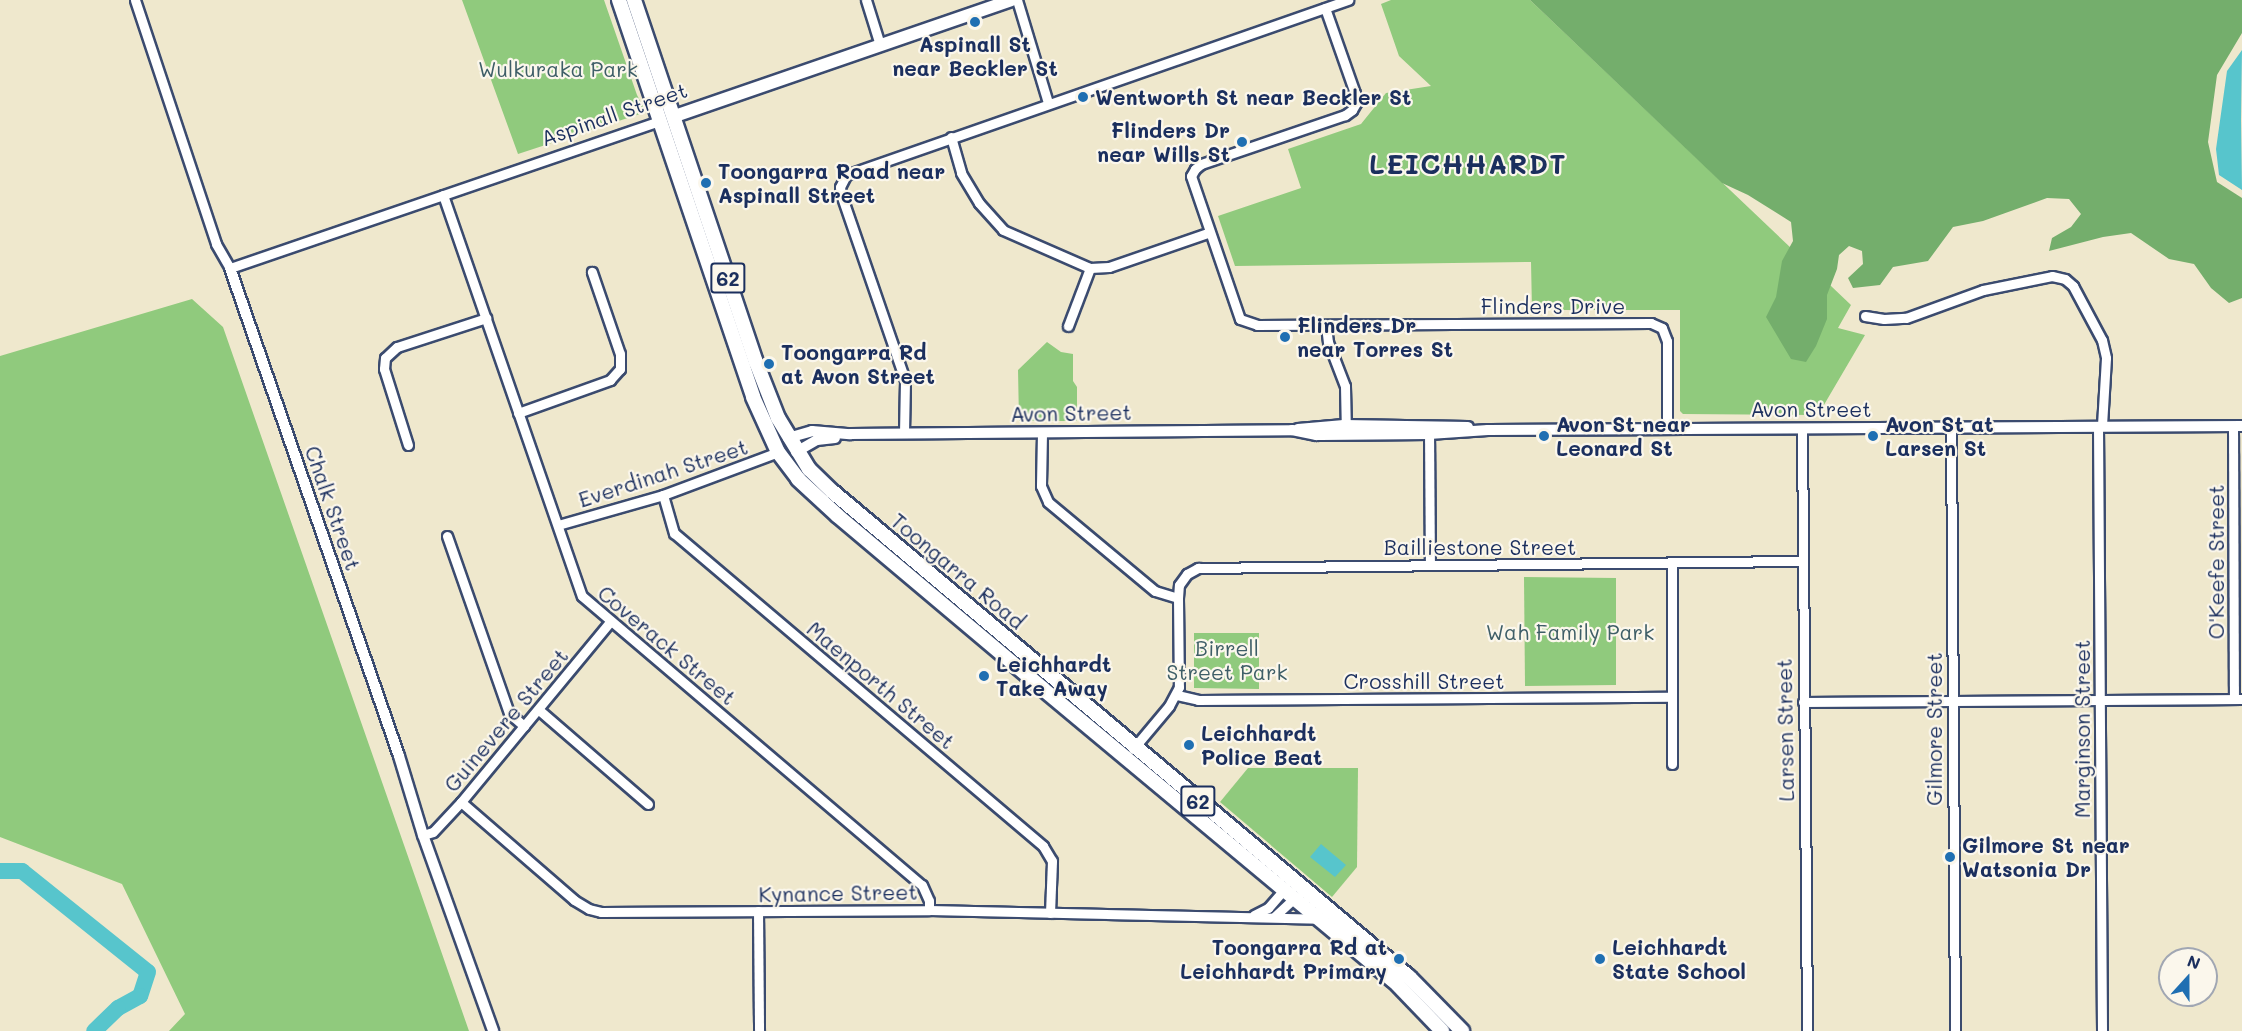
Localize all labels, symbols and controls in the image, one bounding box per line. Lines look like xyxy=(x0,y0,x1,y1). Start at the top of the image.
marker: Aspinall St near Beckler St xyxy=(968,15,982,29)
place label: Aspinall St near Beckler St xyxy=(892,31,1058,81)
park label: Wulkuraka Park xyxy=(478,56,638,82)
street label: Aspinall Street xyxy=(538,77,690,151)
place label: Wentworth St near Beckler St xyxy=(1095,84,1411,110)
marker: Wentworth St near Beckler St xyxy=(1076,90,1090,104)
place label: Flinders Dr near Wills St xyxy=(1097,117,1230,167)
marker: Flinders Dr near Wills St xyxy=(1235,135,1249,149)
district label: LEICHHARDT xyxy=(1369,148,1567,180)
place label: Toongarra Road near Aspinall Street xyxy=(718,158,945,208)
marker: Toongarra Road near Aspinall Street xyxy=(699,176,713,190)
road number: 62 xyxy=(710,261,746,295)
street label: Flinders Drive xyxy=(1481,293,1625,319)
place label: Flinders Dr near Torres St xyxy=(1297,312,1453,362)
marker: Flinders Dr near Torres St xyxy=(1278,330,1292,344)
place label: Toongarra Rd at Avon Street xyxy=(781,339,935,389)
marker: Toongarra Rd at Avon Street xyxy=(762,357,776,371)
street label: Avon Street xyxy=(1750,396,1872,422)
street label: Avon Street xyxy=(1010,399,1132,427)
place label: Avon St near Leonard St xyxy=(1556,411,1691,461)
place label: Avon St at Larsen St xyxy=(1885,411,1994,461)
marker: Avon St near Leonard St xyxy=(1537,429,1551,443)
marker: Avon St at Larsen St xyxy=(1866,429,1880,443)
street label: Everdinah Street xyxy=(575,434,751,512)
street label: Chalk Street xyxy=(300,442,366,574)
street label: O'Keefe Street xyxy=(2203,485,2229,639)
street label: Toongarra Road xyxy=(886,508,1030,634)
street label: Bailliestone Street xyxy=(1384,534,1576,560)
street label: Coverack Street xyxy=(593,580,741,710)
street label: Maenporth Street xyxy=(802,616,960,754)
park label: Wah Family Park xyxy=(1486,619,1654,645)
park label: Birrell Street Park xyxy=(1166,635,1288,685)
street label: Marginson Street xyxy=(2069,640,2095,818)
street label: Guinevere Street xyxy=(439,643,573,797)
place label: Leichhardt Take Away xyxy=(996,651,1111,701)
street label: Gilmore Street xyxy=(1921,652,1947,806)
street label: Larsen Street xyxy=(1771,658,1799,802)
street label: Crosshill Street xyxy=(1344,668,1504,694)
marker: Leichhardt Take Away xyxy=(977,669,991,683)
place label: Leichhardt Police Beat xyxy=(1201,720,1322,770)
marker: Leichhardt Police Beat xyxy=(1182,738,1196,752)
road number: 62 xyxy=(1180,784,1216,818)
place label: Gilmore St near Watsonia Dr xyxy=(1962,832,2130,882)
marker: Gilmore St near Watsonia Dr xyxy=(1943,850,1957,864)
street label: Kynance Street xyxy=(758,879,918,907)
place label: Toongarra Rd at Leichhardt Primary xyxy=(1180,934,1387,984)
place label: Leichhardt State School xyxy=(1612,934,1746,984)
north arrow xyxy=(2158,947,2218,1007)
text: N xyxy=(2184,950,2203,974)
marker: Toongarra Rd at Leichhardt Primary xyxy=(1392,952,1406,966)
marker: Leichhardt State School xyxy=(1593,952,1607,966)

